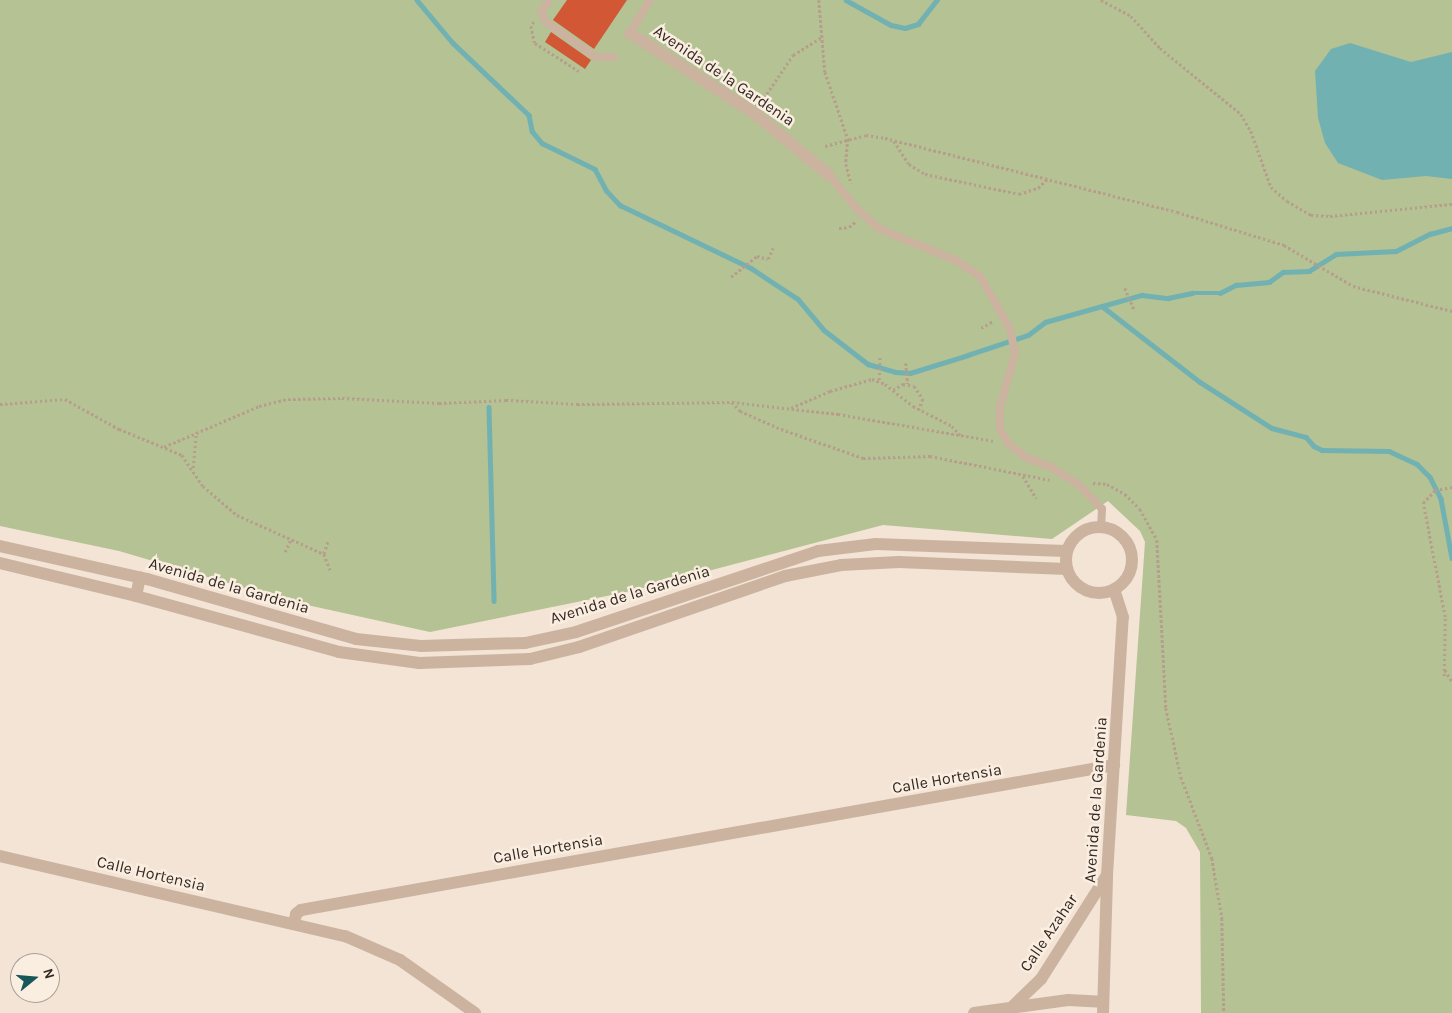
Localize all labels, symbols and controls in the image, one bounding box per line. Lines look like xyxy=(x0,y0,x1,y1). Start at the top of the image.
street label: Avenida de la Gardenia xyxy=(650,22,798,130)
street label: Avenida de la Gardenia xyxy=(147,554,311,618)
street label: Avenida de la Gardenia xyxy=(548,562,712,628)
street label: Avenida de la Gardenia xyxy=(1081,717,1111,883)
street label: Calle Hortensia xyxy=(891,760,1003,798)
street label: Calle Hortensia xyxy=(492,830,604,868)
street label: Calle Hortensia xyxy=(95,852,207,896)
street label: Calle Azahar xyxy=(1016,891,1082,975)
north arrow xyxy=(10,953,60,1003)
text: N xyxy=(39,966,58,981)

